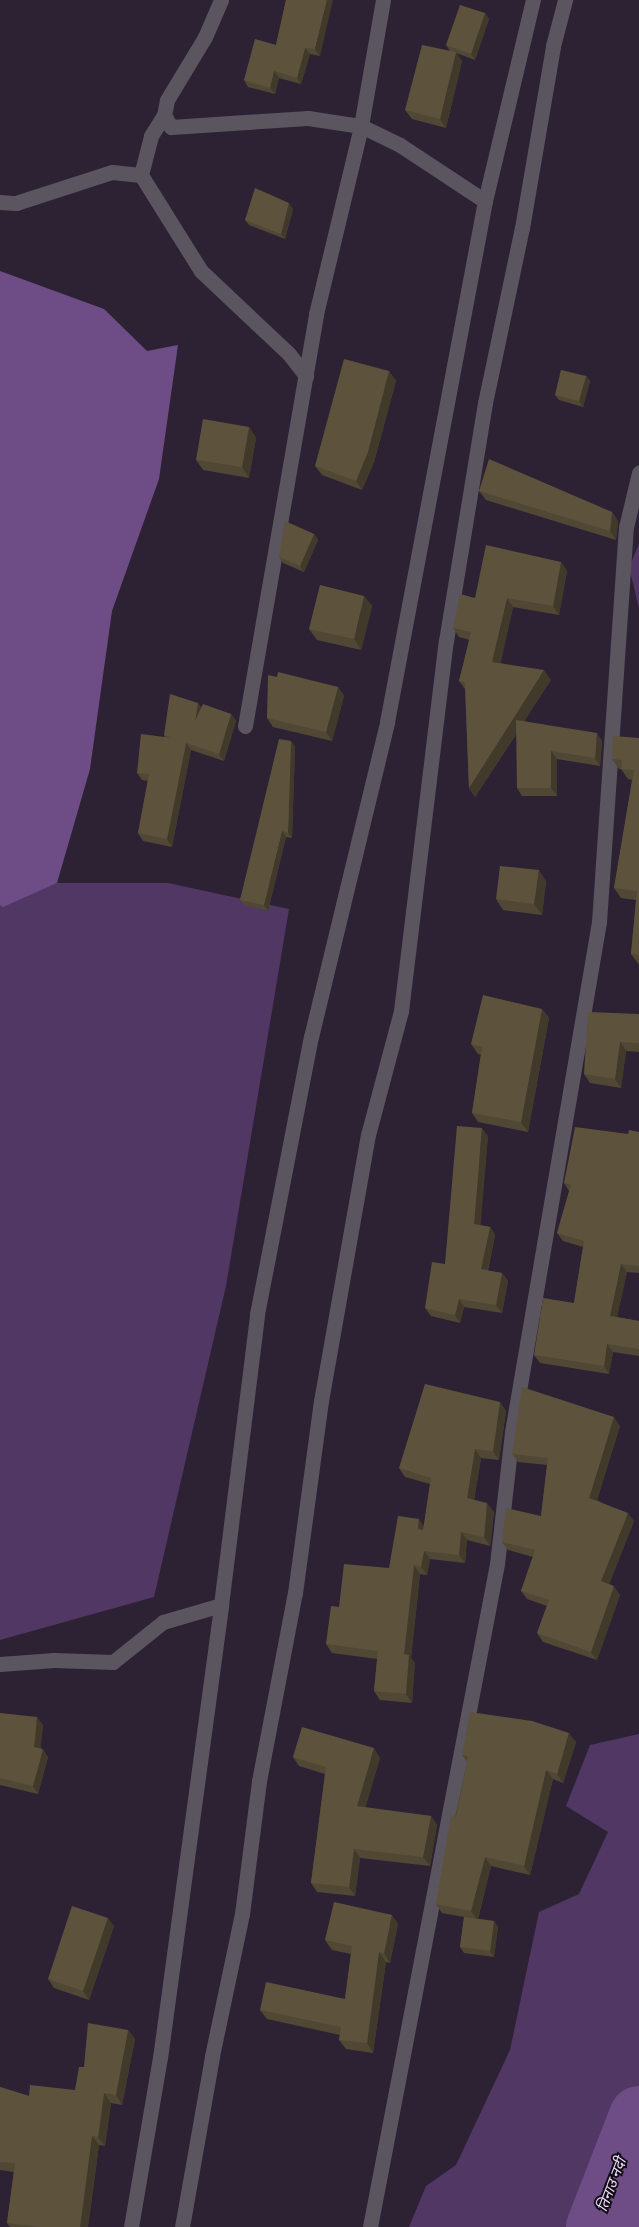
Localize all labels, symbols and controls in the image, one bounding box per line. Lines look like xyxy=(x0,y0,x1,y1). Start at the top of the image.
water label: तिनाउ नदी xyxy=(594,2155,630,2215)

